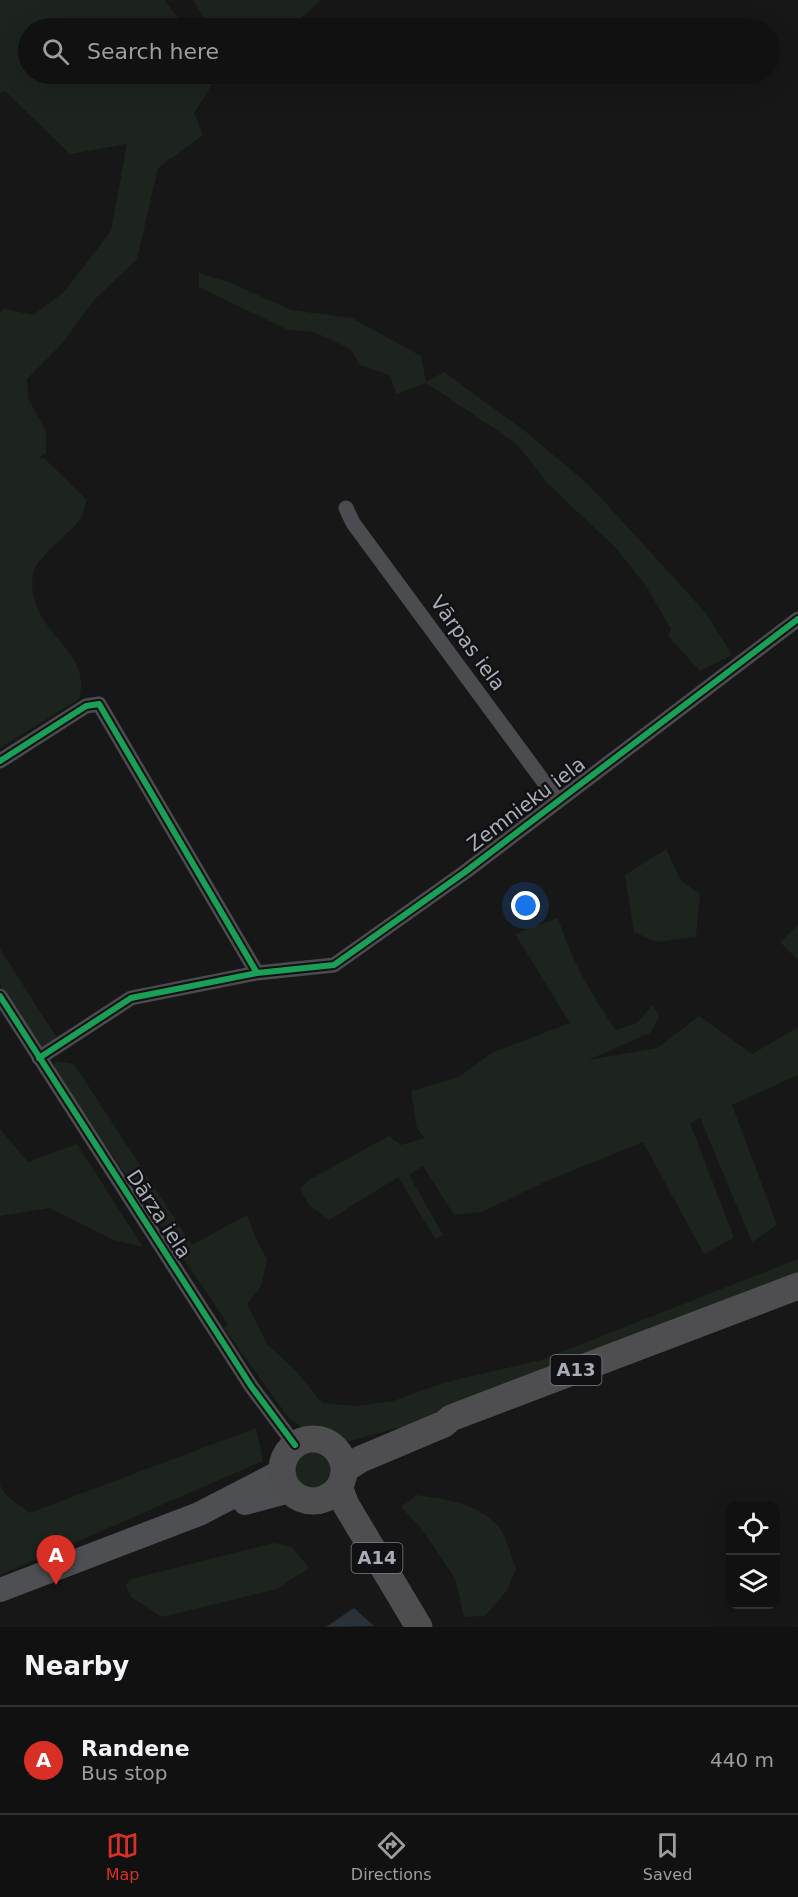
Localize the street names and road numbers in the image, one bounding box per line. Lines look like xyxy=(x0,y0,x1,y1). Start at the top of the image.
street label: Vārpas iela xyxy=(426,591,510,695)
street label: Zemnieku iela xyxy=(462,752,590,856)
street label: Dārza iela xyxy=(122,1165,196,1263)
road number: A13 xyxy=(550,1355,602,1385)
road number: A14 xyxy=(352,1543,403,1573)

